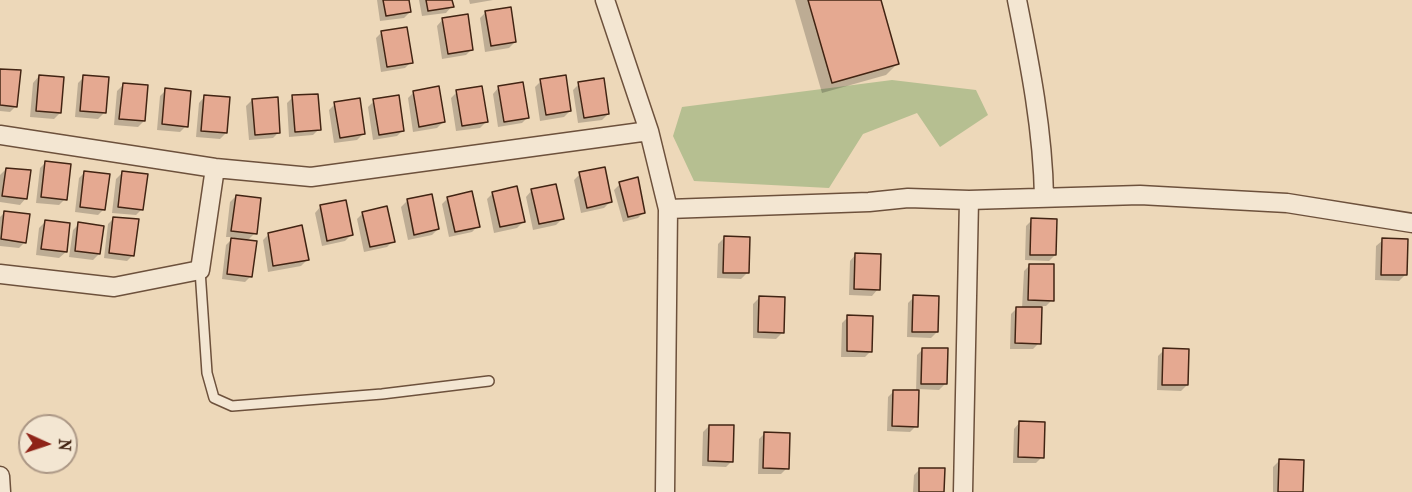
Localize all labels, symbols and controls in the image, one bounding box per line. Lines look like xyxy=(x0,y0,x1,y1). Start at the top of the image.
north arrow xyxy=(18,414,78,474)
text: N xyxy=(55,438,74,451)

